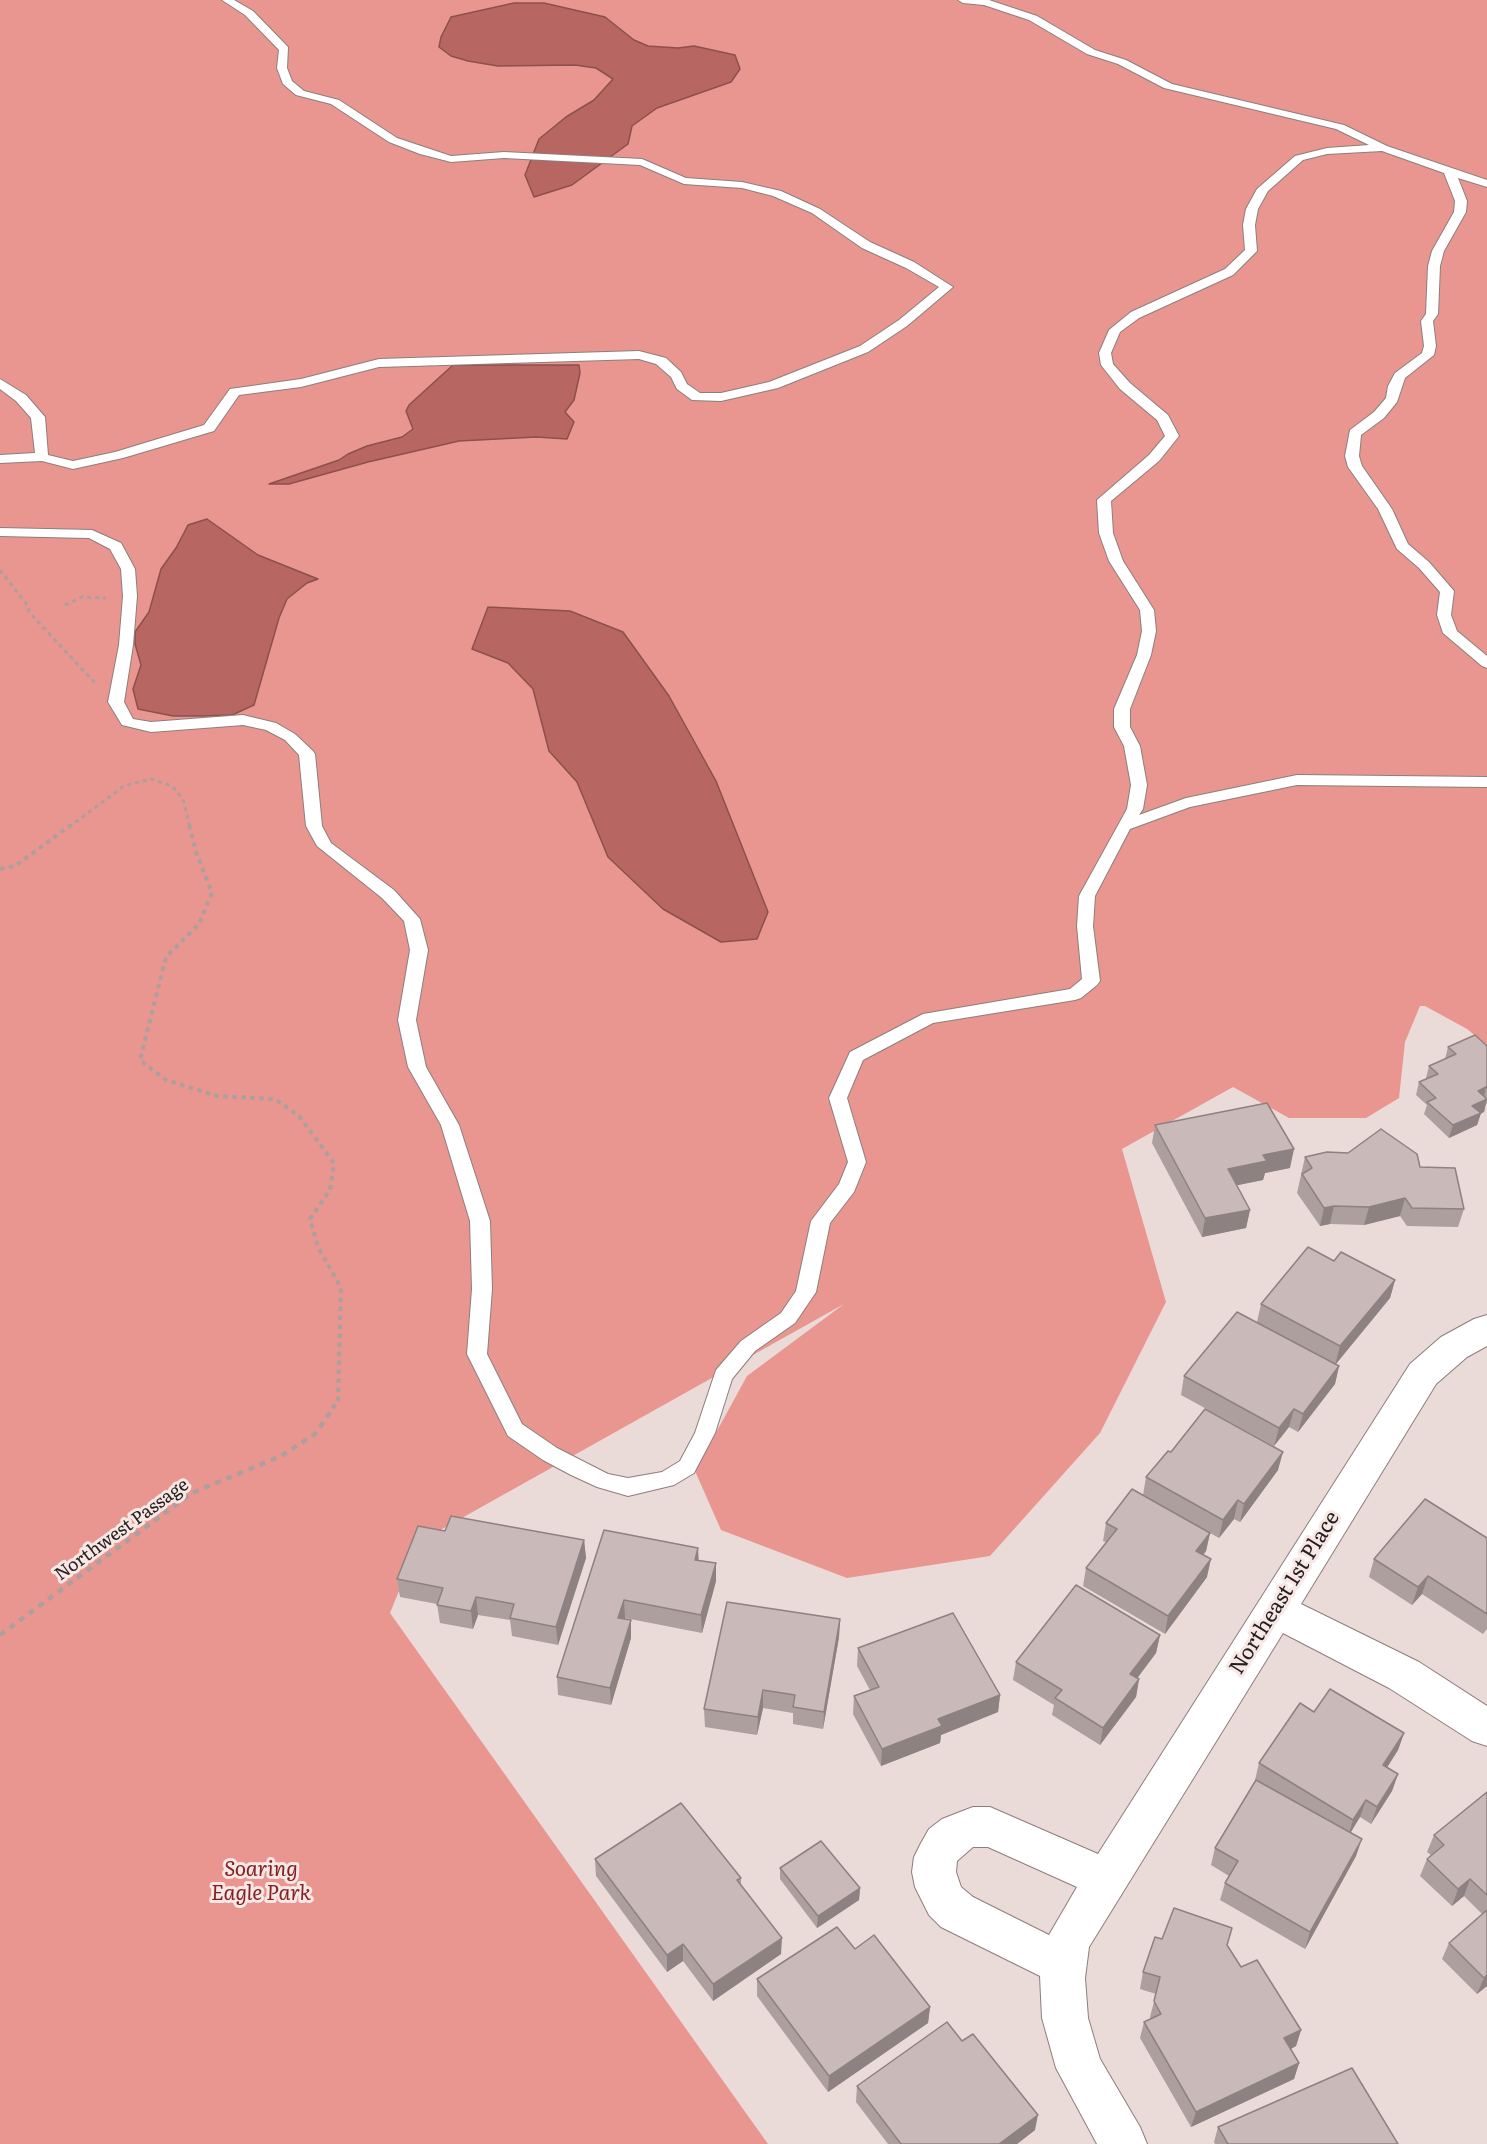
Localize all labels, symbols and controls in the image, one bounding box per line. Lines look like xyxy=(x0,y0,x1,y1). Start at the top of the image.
street label: Northwest Passage xyxy=(51,1474,193,1586)
street label: Northeast 1st Place xyxy=(1225,1507,1345,1679)
park label: Soaring Eagle Park xyxy=(211,1857,311,1907)

